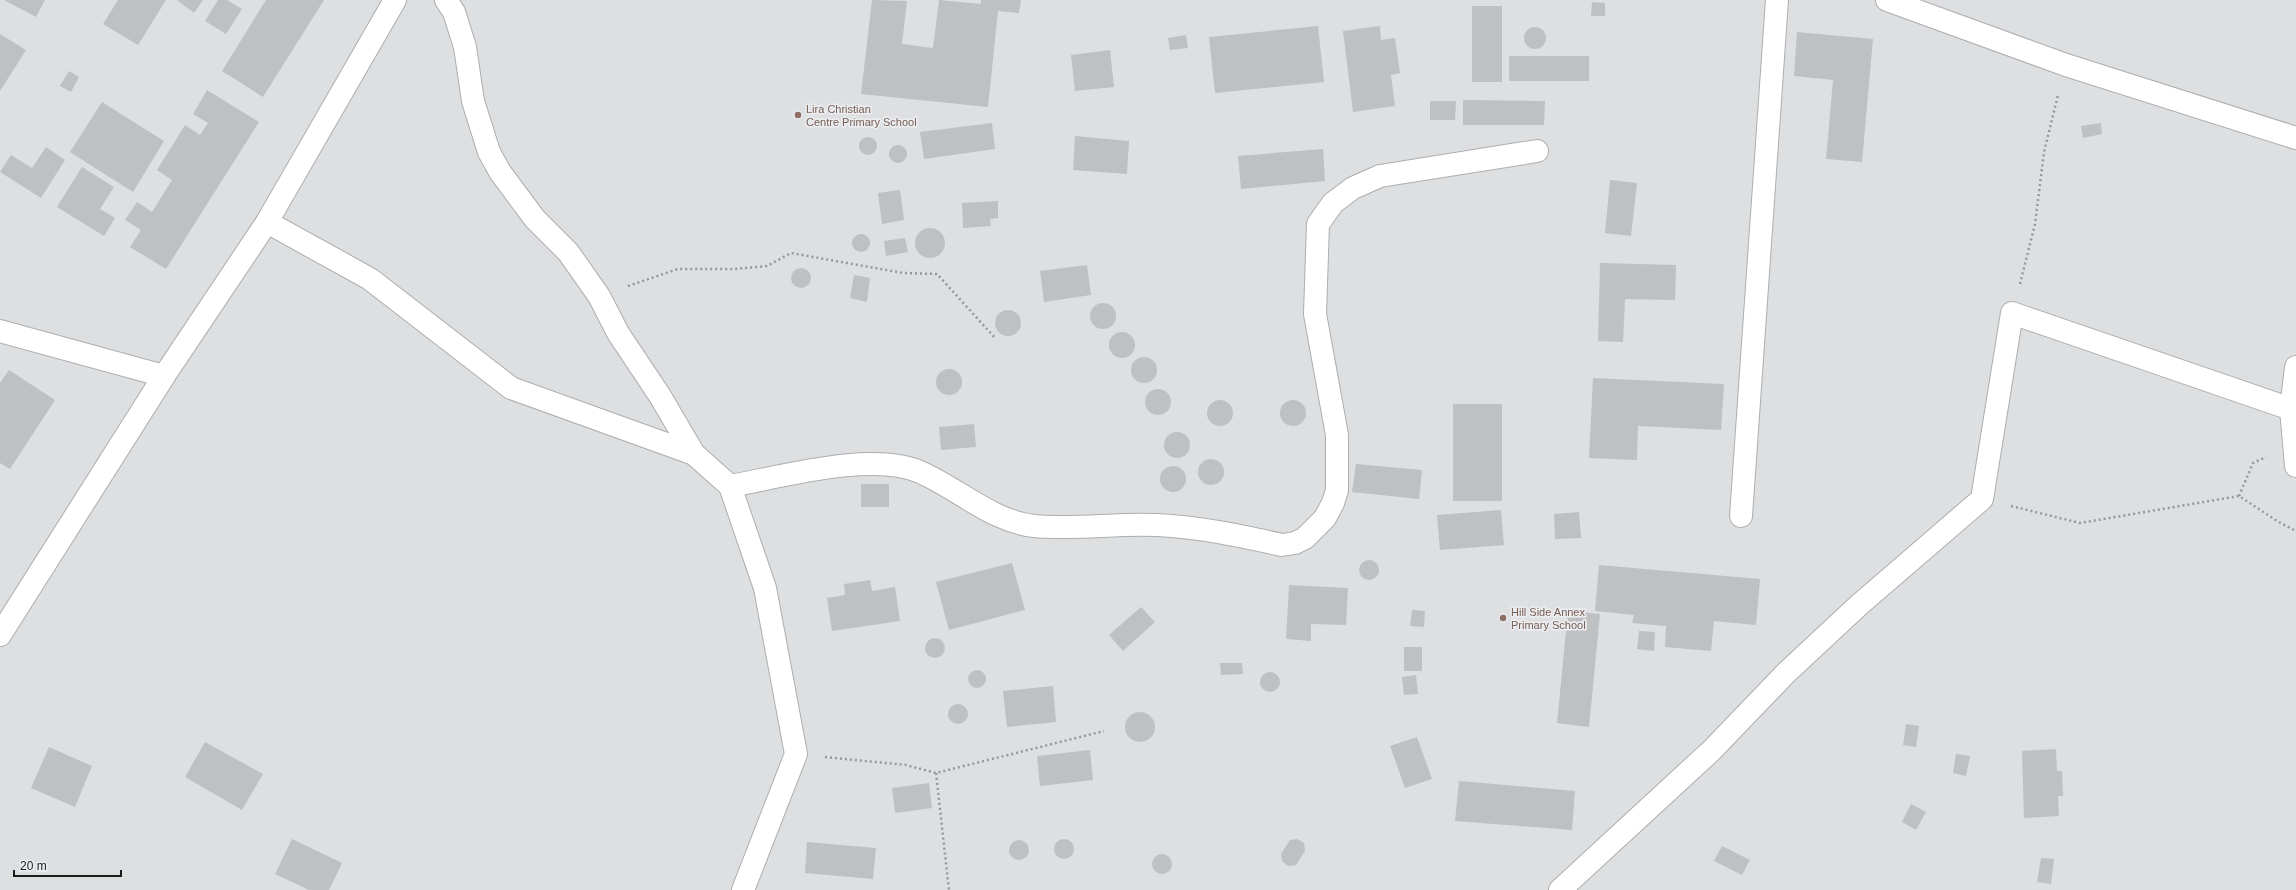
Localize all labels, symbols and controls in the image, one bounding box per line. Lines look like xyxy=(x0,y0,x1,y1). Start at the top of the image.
place label: Lira Christian Centre Primary School xyxy=(806,103,917,128)
marker: Lira Christian Centre Primary School xyxy=(793,110,803,120)
place label: Hill Side Annex Primary School xyxy=(1511,606,1586,631)
marker: Hill Side Annex Primary School xyxy=(1498,613,1508,623)
scale bar xyxy=(14,852,121,878)
text: 20 m xyxy=(20,859,47,873)

